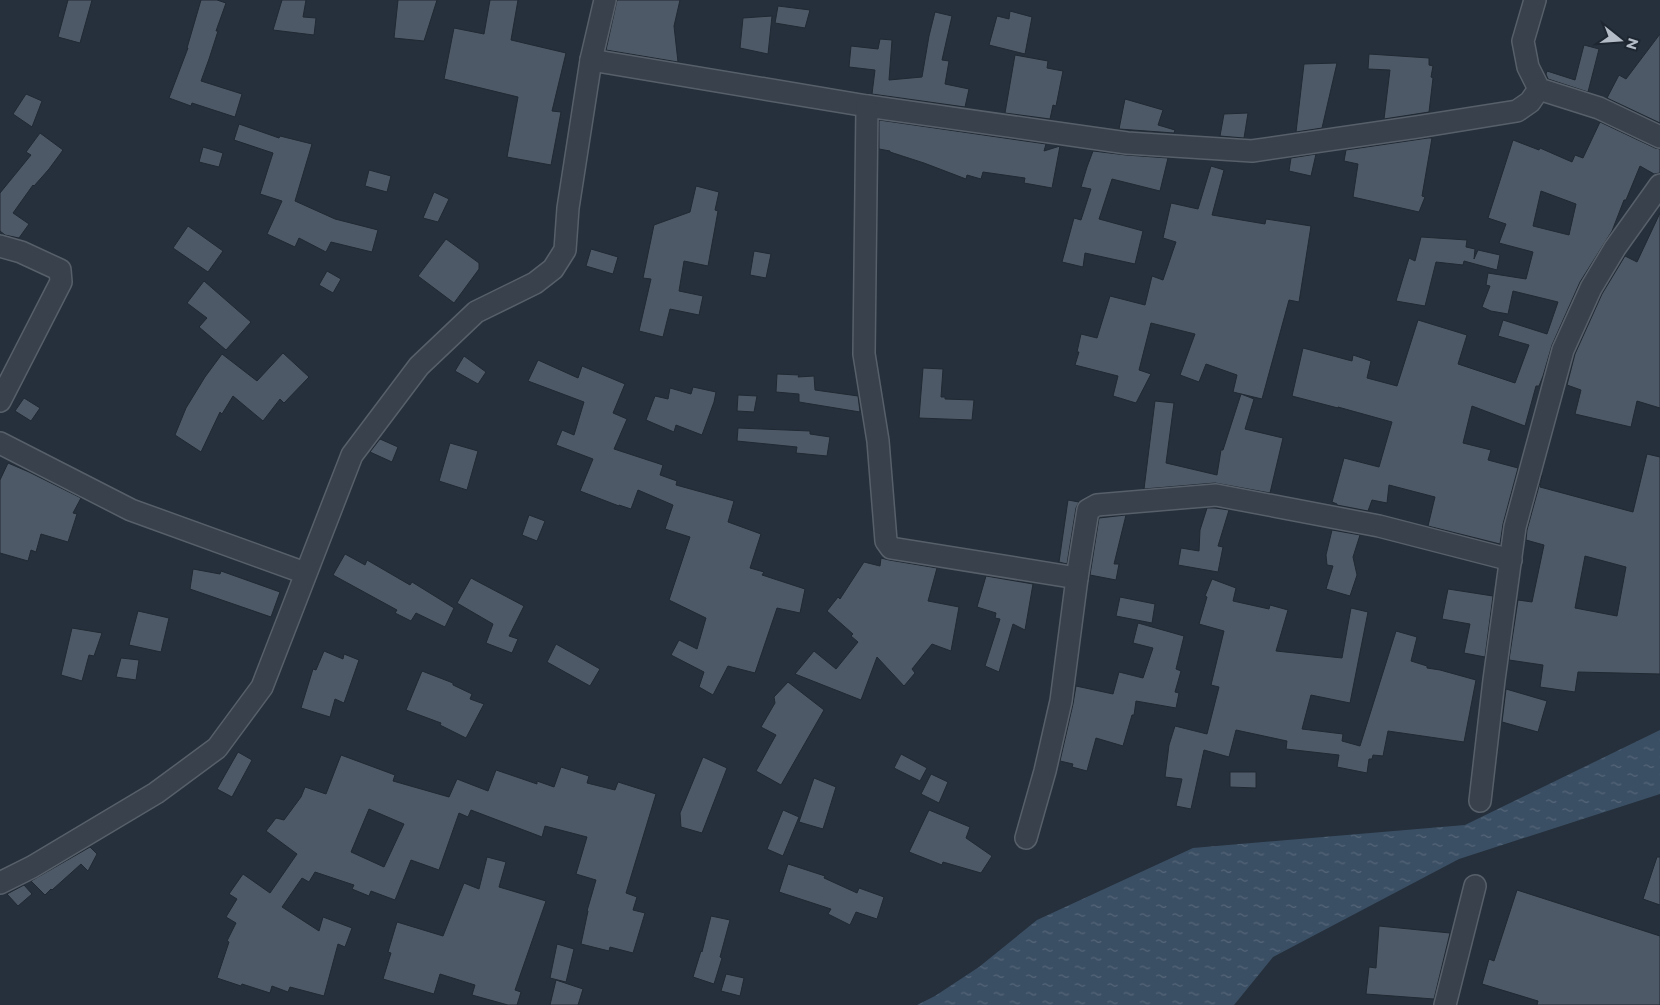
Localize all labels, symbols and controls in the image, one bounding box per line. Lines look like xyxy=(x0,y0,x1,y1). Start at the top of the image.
north arrow xyxy=(1595,15,1645,65)
text: N xyxy=(1622,36,1643,52)

